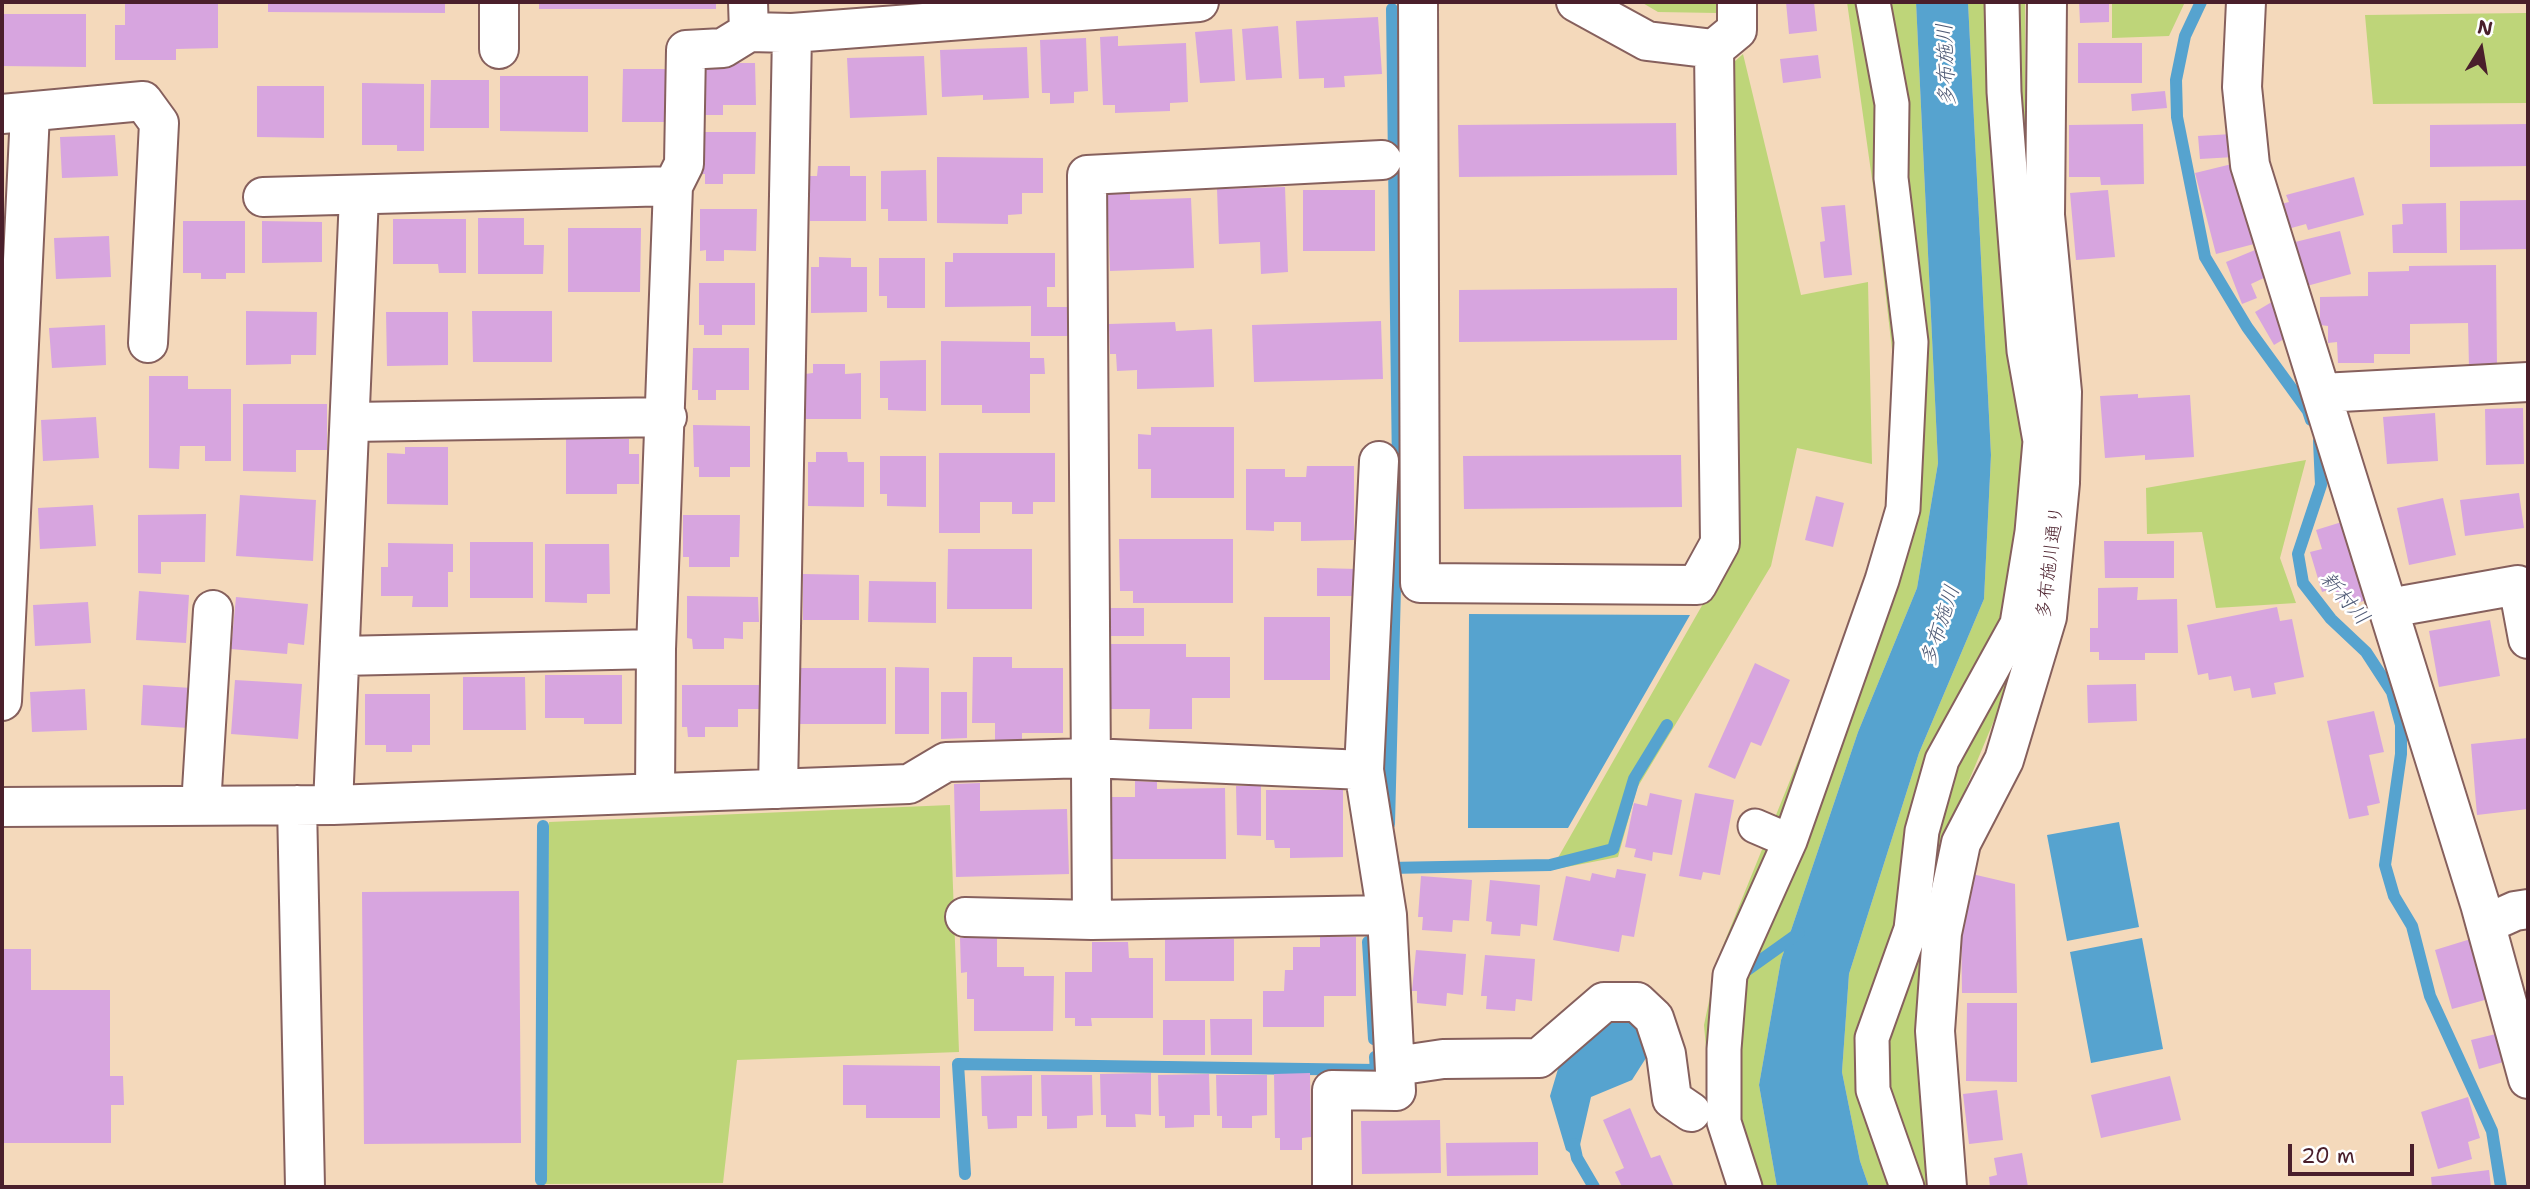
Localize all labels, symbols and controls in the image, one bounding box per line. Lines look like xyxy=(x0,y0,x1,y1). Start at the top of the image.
north arrow xyxy=(2446,14,2516,84)
text: N xyxy=(2475,14,2495,42)
water label: 多布施川 xyxy=(1933,23,1961,107)
street label: 多布施川通り xyxy=(2033,504,2069,620)
water label: 新村川 xyxy=(2314,567,2374,631)
water label: 多布施川 xyxy=(1916,582,1966,670)
scale bar xyxy=(2292,1130,2418,1174)
text: 20 m xyxy=(2301,1142,2355,1170)

